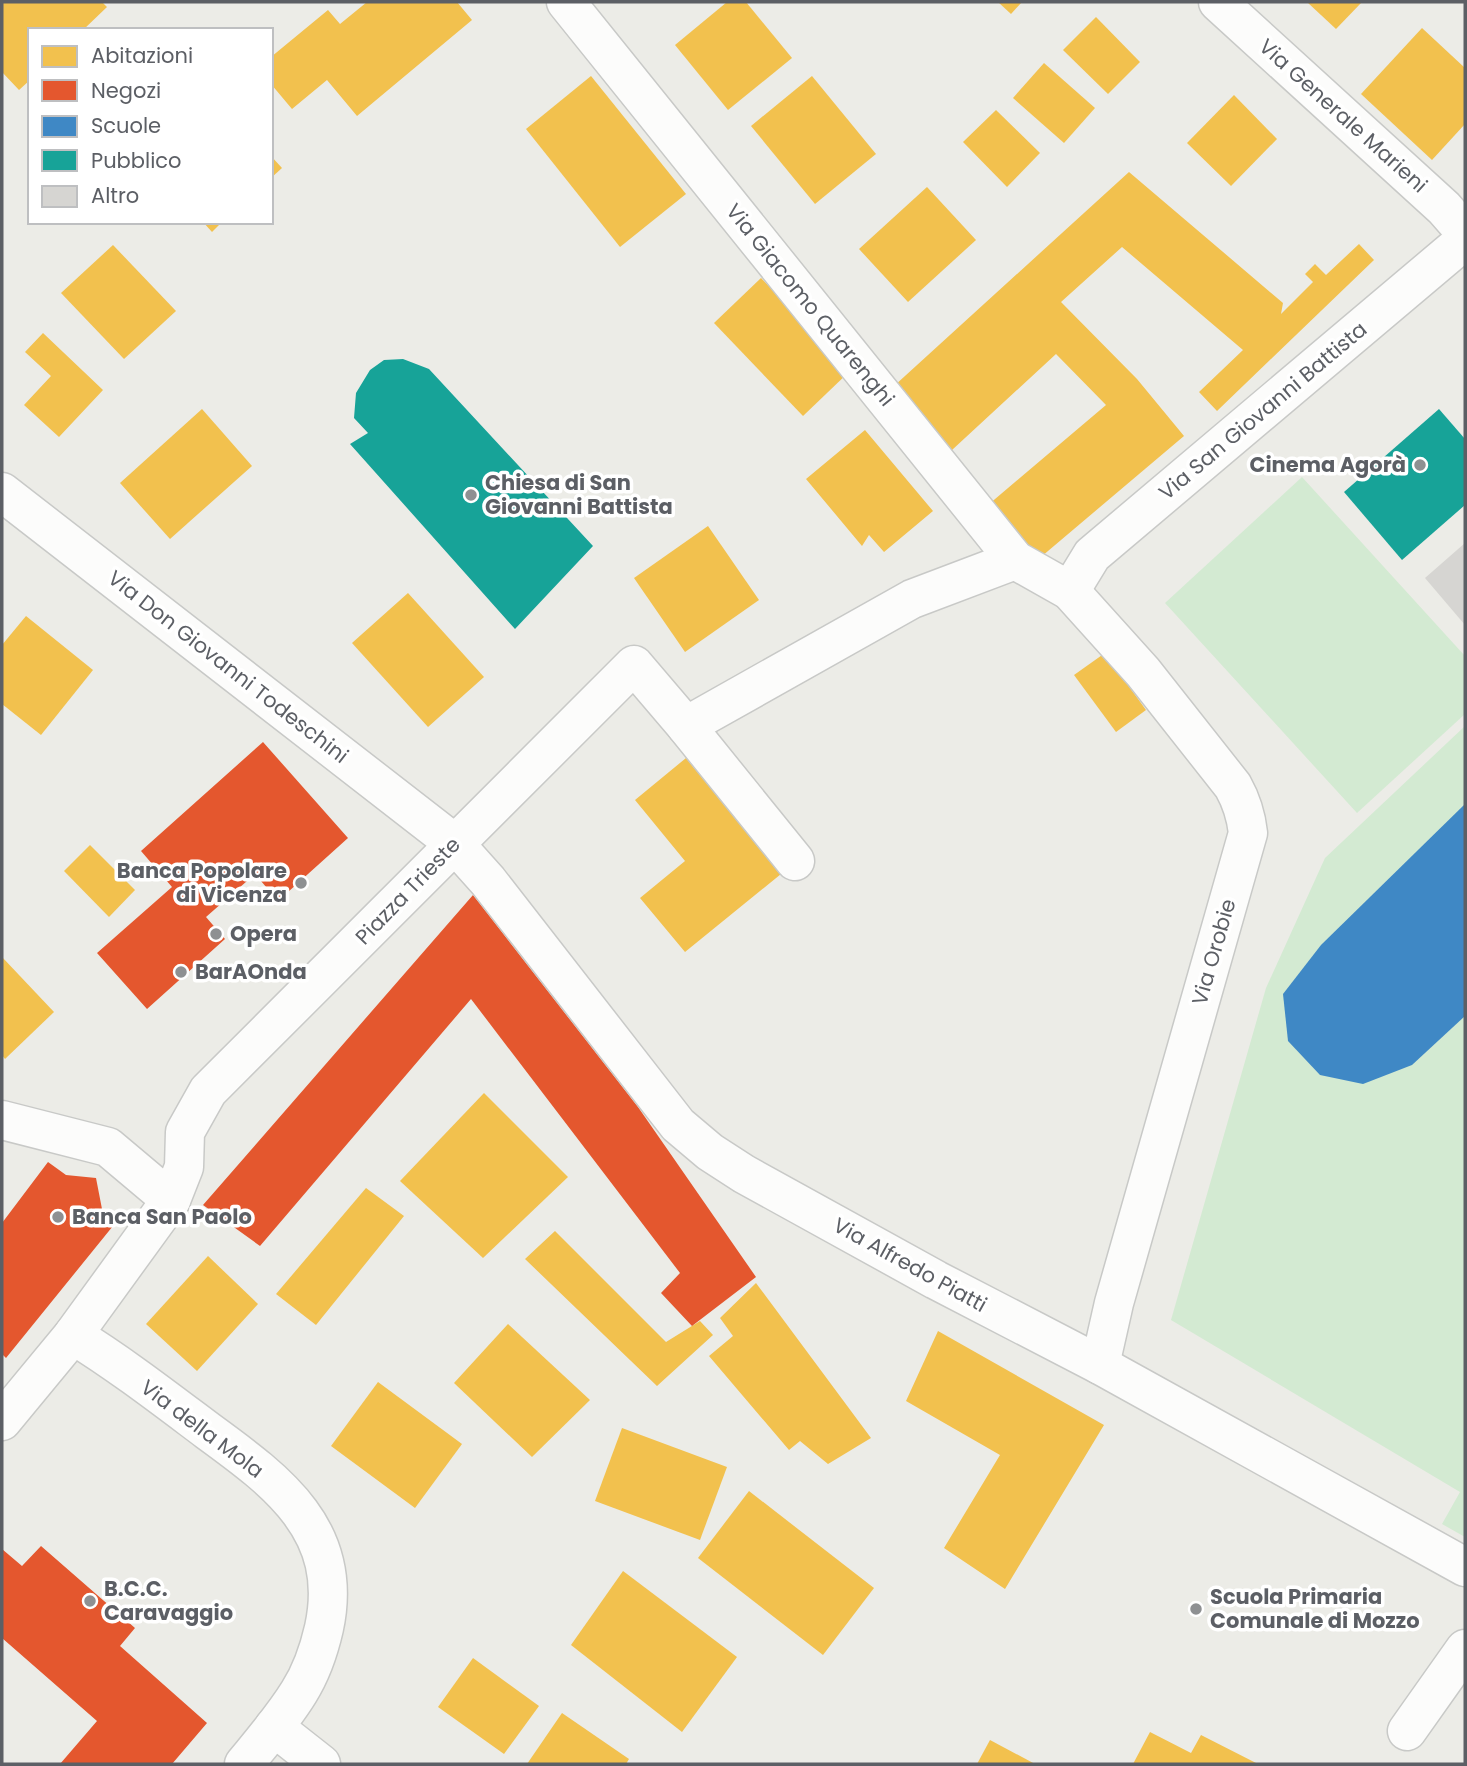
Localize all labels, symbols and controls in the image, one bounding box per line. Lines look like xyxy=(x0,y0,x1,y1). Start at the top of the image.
legend xyxy=(28,28,273,224)
street label: Via Generale Marieni xyxy=(1253,32,1434,199)
text: Abitazioni xyxy=(91,41,193,70)
text: Negozi xyxy=(91,76,161,105)
text: Scuole xyxy=(91,111,161,140)
text: Pubblico xyxy=(91,146,182,175)
text: Altro xyxy=(91,181,139,210)
street label: Via Giacomo Quarenghi xyxy=(720,197,901,412)
street label: Via San Giovanni Battista xyxy=(1152,315,1373,506)
place label: Cinema Agorà xyxy=(1249,450,1406,479)
marker: Cinema Agorà xyxy=(1412,457,1428,473)
place label: Chiesa di San Giovanni Battista xyxy=(485,468,673,521)
marker: Chiesa di San Giovanni Battista xyxy=(463,487,479,503)
street label: Via Don Giovanni Todeschini xyxy=(102,563,355,770)
street label: Piazza Trieste xyxy=(349,830,467,951)
place label: Banca Popolare di Vicenza xyxy=(117,856,287,909)
marker: Banca Popolare di Vicenza xyxy=(293,875,309,891)
street label: Via Orobie xyxy=(1185,895,1243,1008)
place label: Opera xyxy=(230,919,297,948)
marker: Opera xyxy=(208,926,224,942)
place label: BarAOnda xyxy=(195,957,307,986)
marker: BarAOnda xyxy=(173,964,189,980)
place label: Banca San Paolo xyxy=(72,1202,252,1231)
marker: Banca San Paolo xyxy=(50,1209,66,1225)
street label: Via Alfredo Piatti xyxy=(828,1210,992,1319)
street label: Via della Mola xyxy=(135,1373,270,1485)
place label: B.C.C. Caravaggio xyxy=(104,1574,233,1627)
place label: Scuola Primaria Comunale di Mozzo xyxy=(1210,1582,1420,1635)
marker: B.C.C. Caravaggio xyxy=(82,1593,98,1609)
marker: Scuola Primaria Comunale di Mozzo xyxy=(1188,1601,1204,1617)

